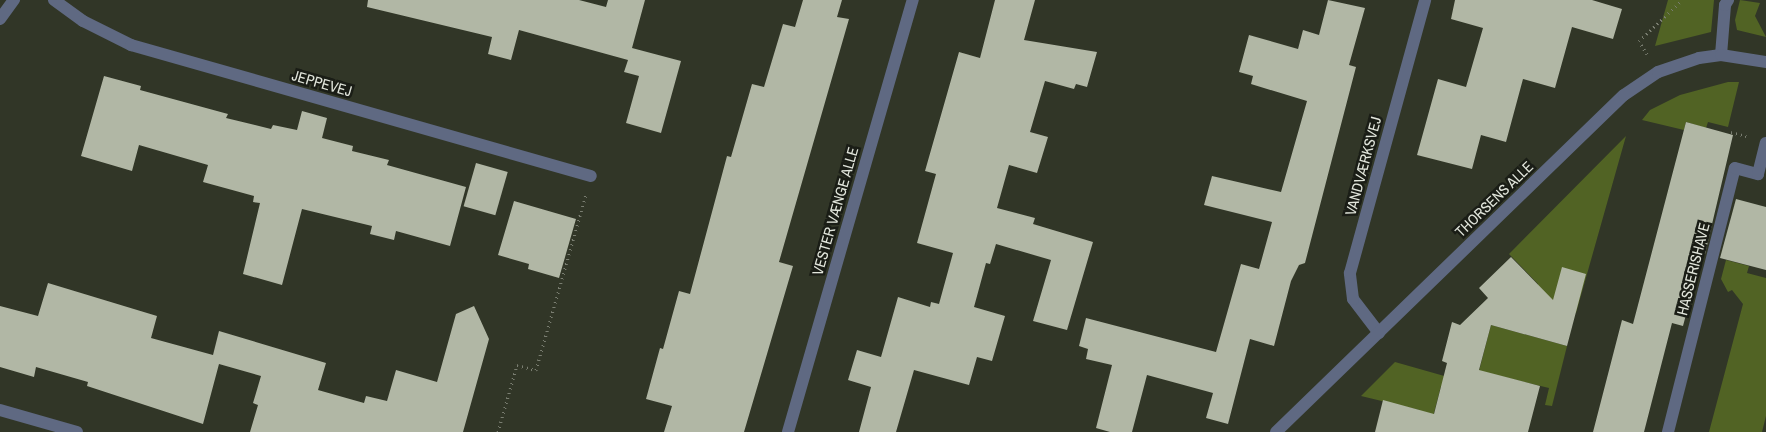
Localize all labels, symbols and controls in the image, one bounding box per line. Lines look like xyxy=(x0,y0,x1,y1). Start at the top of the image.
street label: JEPPEVEJ xyxy=(290,66,354,100)
street label: VANDVÆRKSVEJ xyxy=(1341,115,1385,217)
street label: VESTER VÆNGE ALLE xyxy=(808,144,862,278)
street label: THORSENS ALLE xyxy=(1451,157,1537,241)
street label: HASSERISHAVE xyxy=(1673,221,1713,317)

